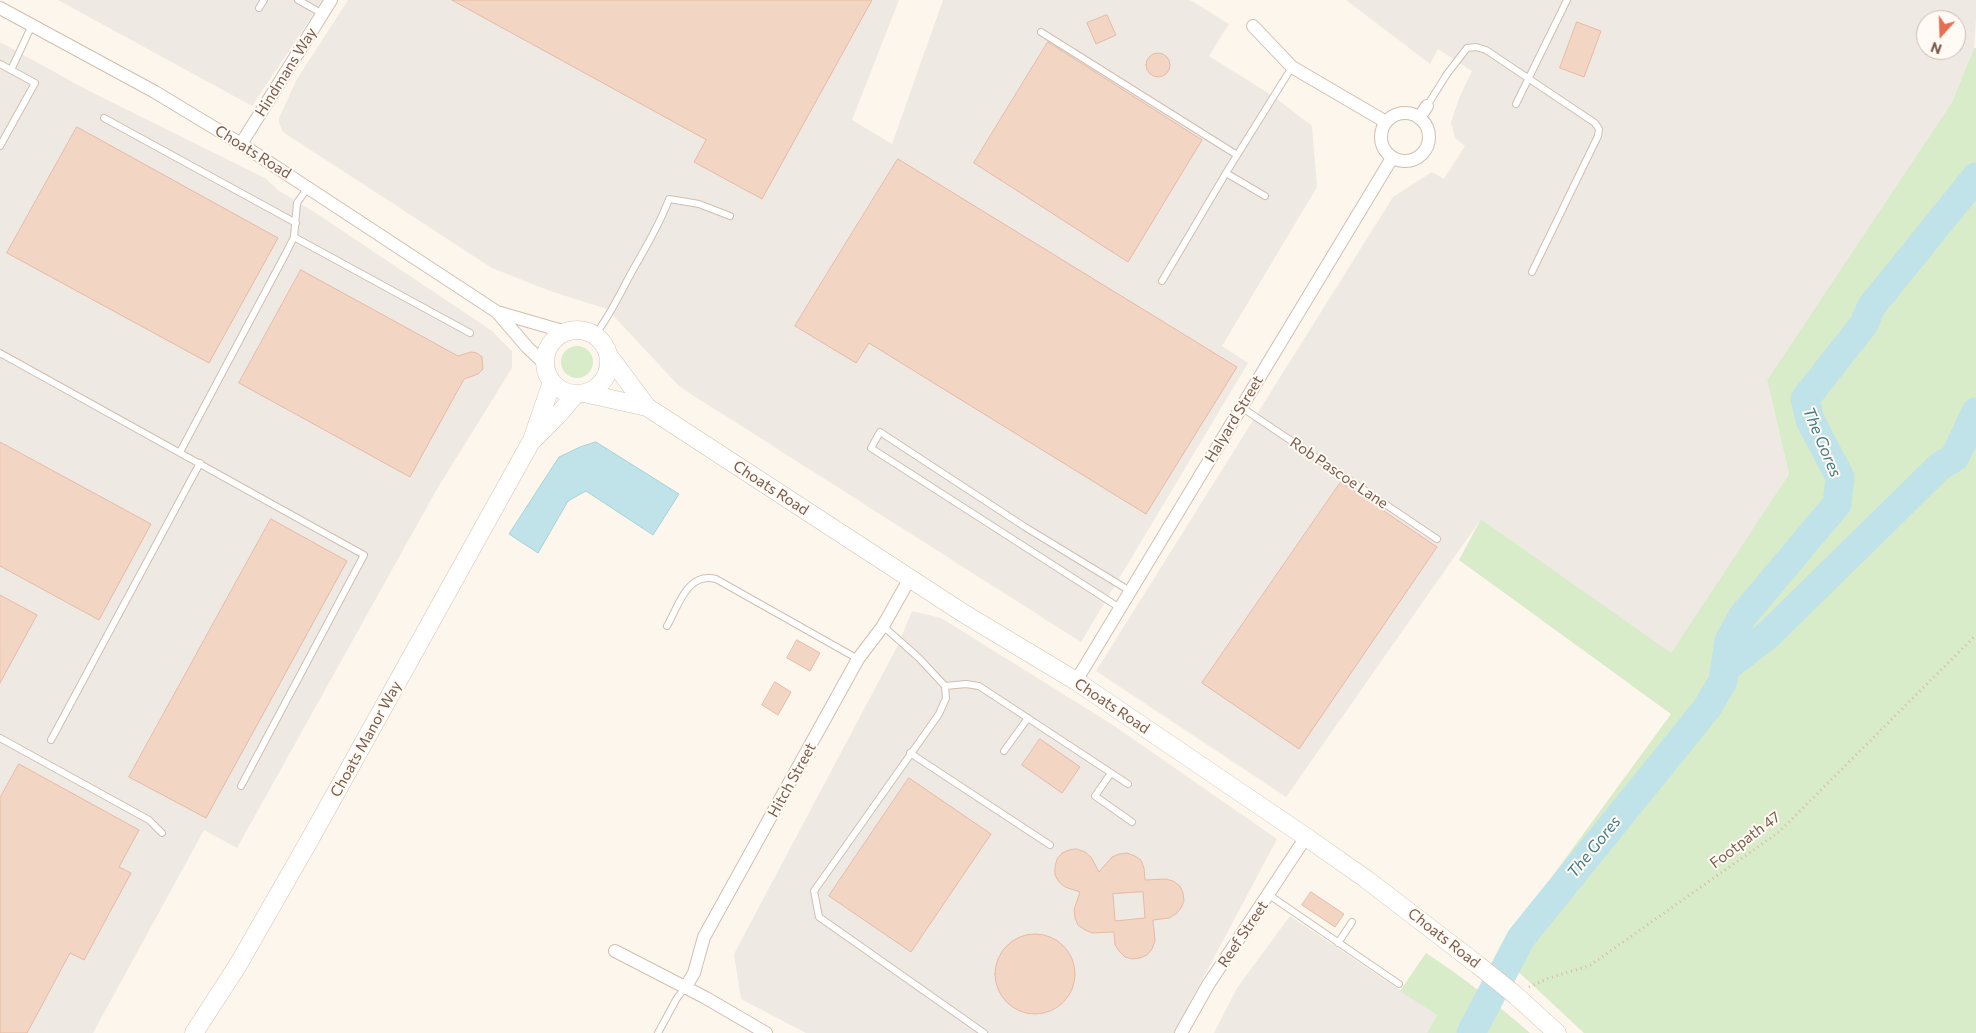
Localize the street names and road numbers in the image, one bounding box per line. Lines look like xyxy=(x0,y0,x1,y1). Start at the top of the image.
street label: Hindmans Way xyxy=(251,24,321,120)
street label: Choats Road xyxy=(212,121,294,183)
street label: Halyard Street xyxy=(1201,372,1267,466)
street label: Rob Pascoe Lane xyxy=(1287,434,1391,512)
street label: Choats Road xyxy=(730,457,812,519)
street label: Choats Road xyxy=(1071,674,1153,738)
street label: Choats Manor Way xyxy=(327,678,405,800)
street label: Hitch Street xyxy=(764,740,820,820)
street label: Footpath 47 xyxy=(1706,808,1784,872)
street label: Reef Street xyxy=(1214,897,1272,971)
street label: Choats Road xyxy=(1404,904,1484,972)

